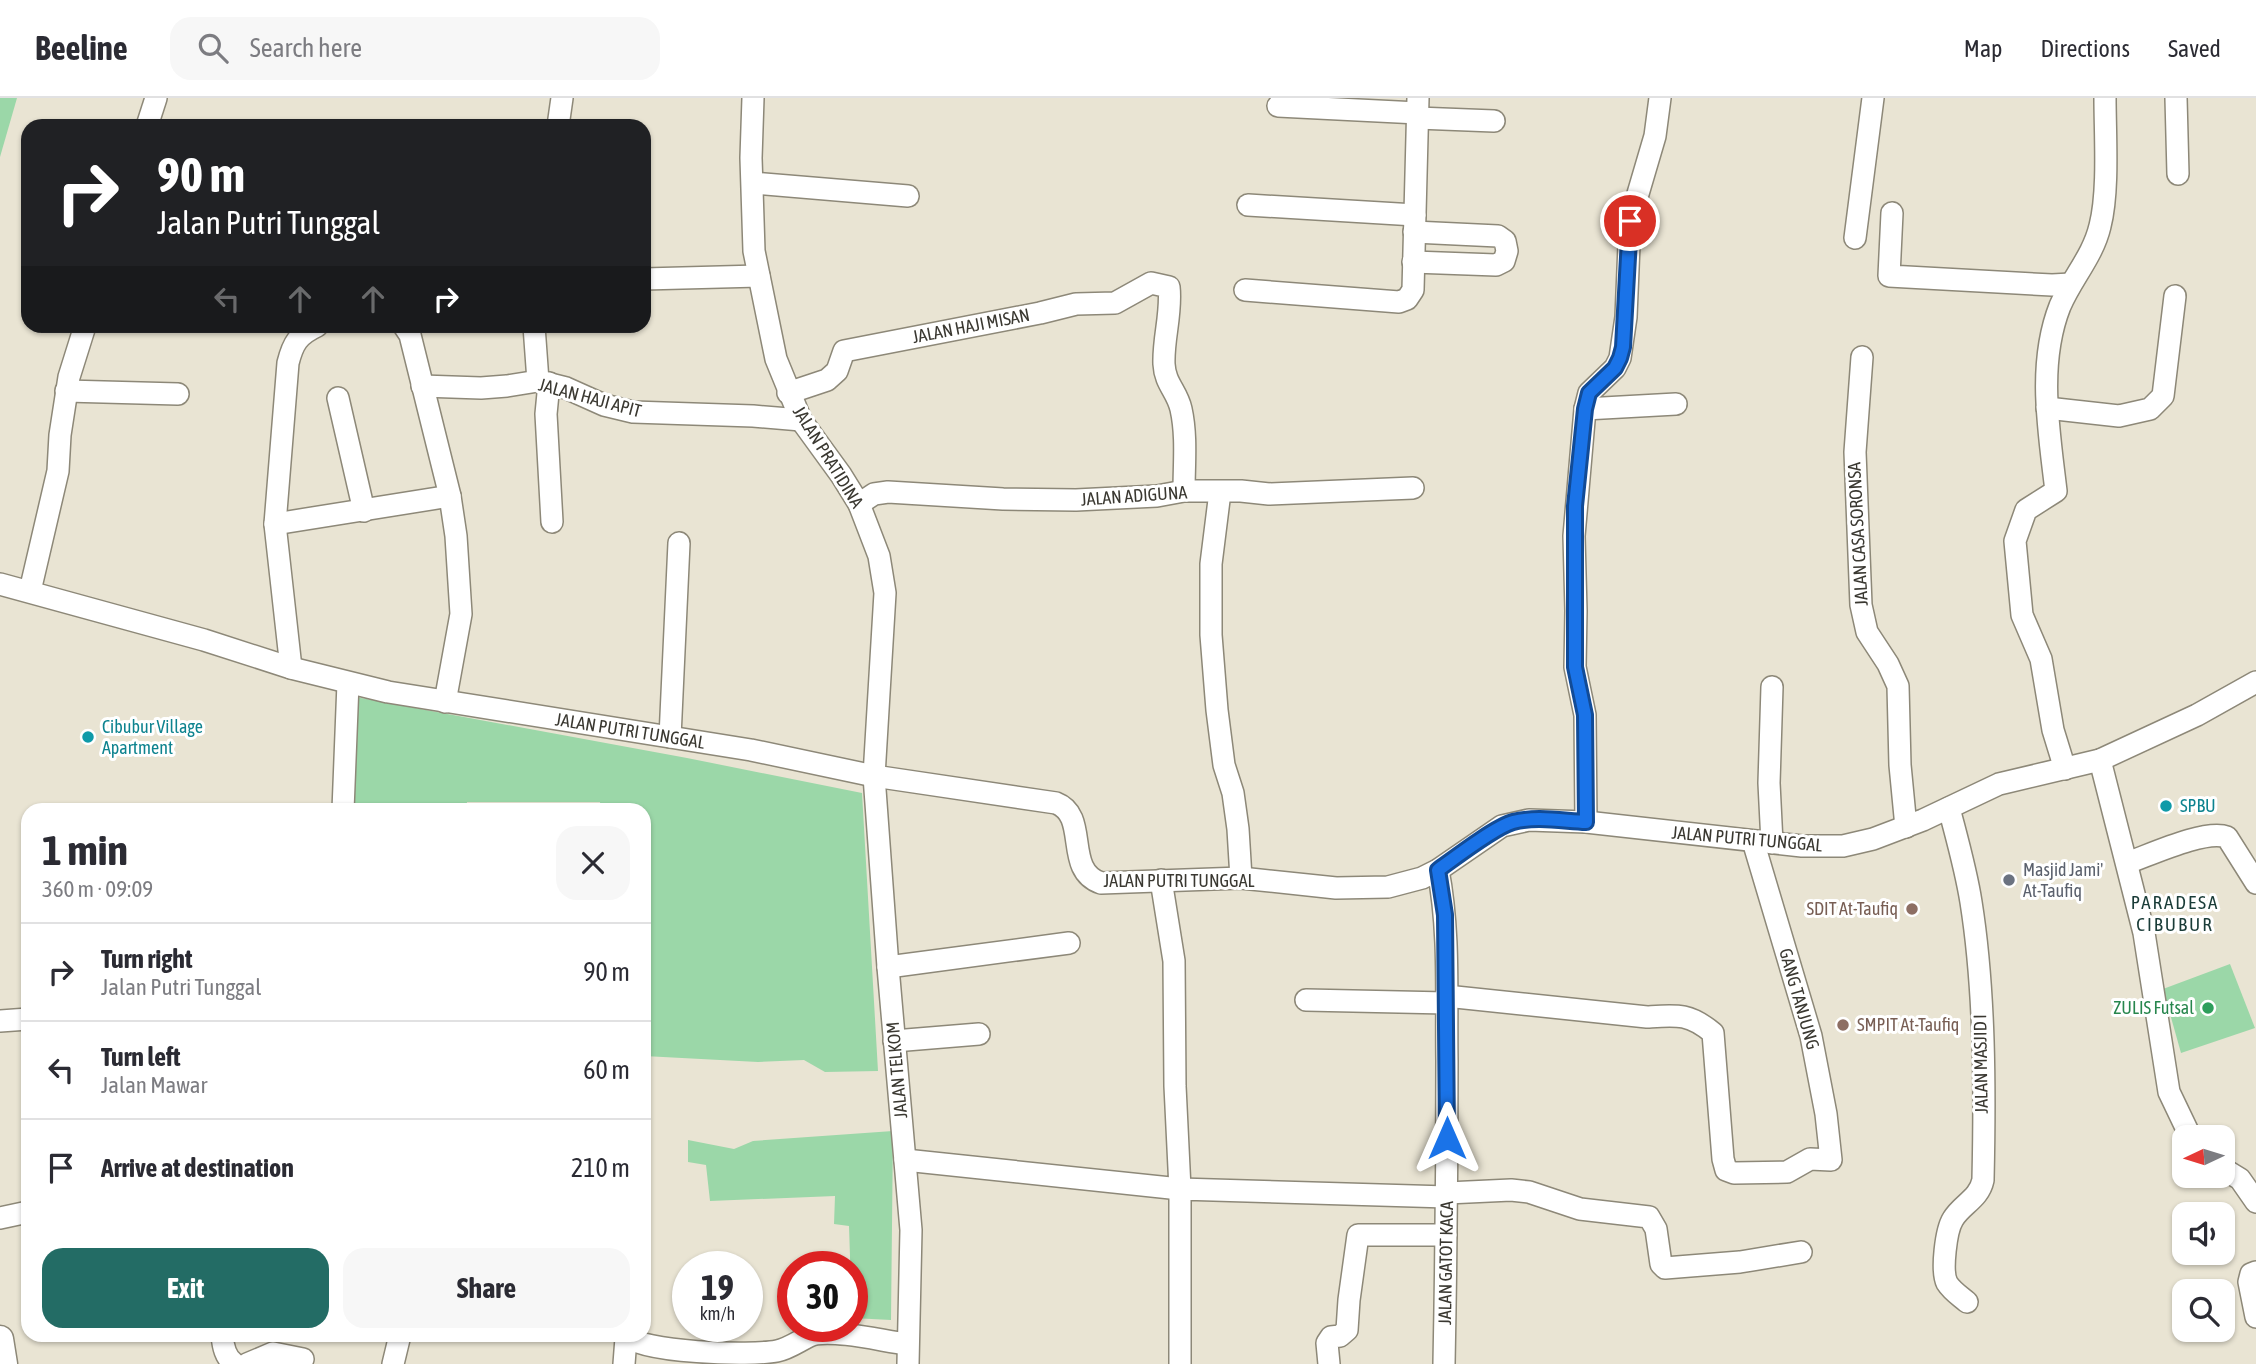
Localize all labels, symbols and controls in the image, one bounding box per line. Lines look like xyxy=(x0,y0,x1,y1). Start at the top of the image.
search box xyxy=(170,17,660,80)
text: Beeline xyxy=(35,29,128,67)
icon: search xyxy=(194,29,232,67)
text: Search here xyxy=(250,33,362,63)
text: Map xyxy=(1964,35,2002,62)
text: Directions xyxy=(2040,35,2130,62)
text: Saved xyxy=(2168,35,2221,62)
text: 90 m xyxy=(157,146,245,202)
icon: right xyxy=(42,147,133,238)
pin xyxy=(1600,191,1660,251)
icon: arrive xyxy=(1611,202,1649,240)
text: Jalan Putri Tunggal xyxy=(157,204,380,241)
icon: left xyxy=(208,280,246,318)
icon: ahead xyxy=(281,280,319,318)
icon: ahead xyxy=(354,280,392,318)
icon: right xyxy=(427,280,465,318)
street label: JALAN HAJI MISAN xyxy=(910,304,1031,347)
street label: JALAN HAJI APIT xyxy=(536,374,644,421)
street label: JALAN PRATIDINA xyxy=(789,402,868,512)
street label: JALAN CASA SORONSA xyxy=(1843,462,1872,606)
street label: JALAN ADIGUNA xyxy=(1080,481,1188,510)
street label: JALAN PUTRI TUNGGAL xyxy=(554,708,706,753)
place label: Cibubur Village Apartment xyxy=(102,716,203,758)
marker: Cibubur Village Apartment xyxy=(80,729,96,745)
place label: SPBU xyxy=(2180,795,2216,816)
marker: SPBU xyxy=(2158,798,2174,814)
street label: JALAN PUTRI TUNGGAL xyxy=(1671,821,1823,856)
text: 1 min xyxy=(42,826,128,874)
button: close xyxy=(556,826,630,900)
place label: Masjid Jami' At-Taufiq xyxy=(2023,859,2103,901)
street label: JALAN PUTRI TUNGGAL xyxy=(1104,870,1254,891)
marker: Masjid Jami' At-Taufiq xyxy=(2001,872,2017,888)
text: 360 m · 09:09 xyxy=(42,876,153,902)
district label: PARADESA CIBUBUR xyxy=(2131,891,2219,935)
place label: SDIT At-Taufiq xyxy=(1806,898,1898,919)
marker: SDIT At-Taufiq xyxy=(1904,901,1920,917)
text: Turn right xyxy=(101,944,192,974)
street label: GANG TANJUNG xyxy=(1775,946,1824,1052)
icon: right xyxy=(42,953,80,991)
text: 90 m xyxy=(583,957,630,987)
text: Jalan Putri Tunggal xyxy=(101,974,261,1000)
place label: ZULIS Futsal xyxy=(2113,997,2194,1018)
marker: ZULIS Futsal xyxy=(2200,1000,2216,1016)
place label: SMPIT At-Taufiq xyxy=(1857,1014,1959,1035)
street label: JALAN MASJID I xyxy=(1969,1014,1992,1114)
marker: SMPIT At-Taufiq xyxy=(1835,1017,1851,1033)
street label: JALAN TELKOM xyxy=(882,1021,911,1119)
text: Turn left xyxy=(101,1042,181,1072)
icon: left xyxy=(42,1051,80,1089)
text: 60 m xyxy=(583,1055,630,1085)
text: Jalan Mawar xyxy=(101,1072,207,1098)
position arrow xyxy=(1410,1101,1484,1175)
north arrow xyxy=(2172,1125,2235,1188)
map controls xyxy=(2172,1125,2235,1342)
icon: arrive xyxy=(42,1149,80,1187)
text: Arrive at destination xyxy=(101,1153,294,1183)
text: 210 m xyxy=(571,1153,630,1183)
street label: JALAN GATOT KACA xyxy=(1434,1201,1457,1325)
button: sound xyxy=(2172,1202,2235,1265)
button: Exit xyxy=(42,1248,329,1328)
button: Share xyxy=(343,1248,630,1328)
speed limit sign: 30 xyxy=(777,1251,868,1342)
text: 19 xyxy=(701,1267,734,1307)
button: search xyxy=(2172,1279,2235,1342)
text: km/h xyxy=(700,1303,735,1324)

